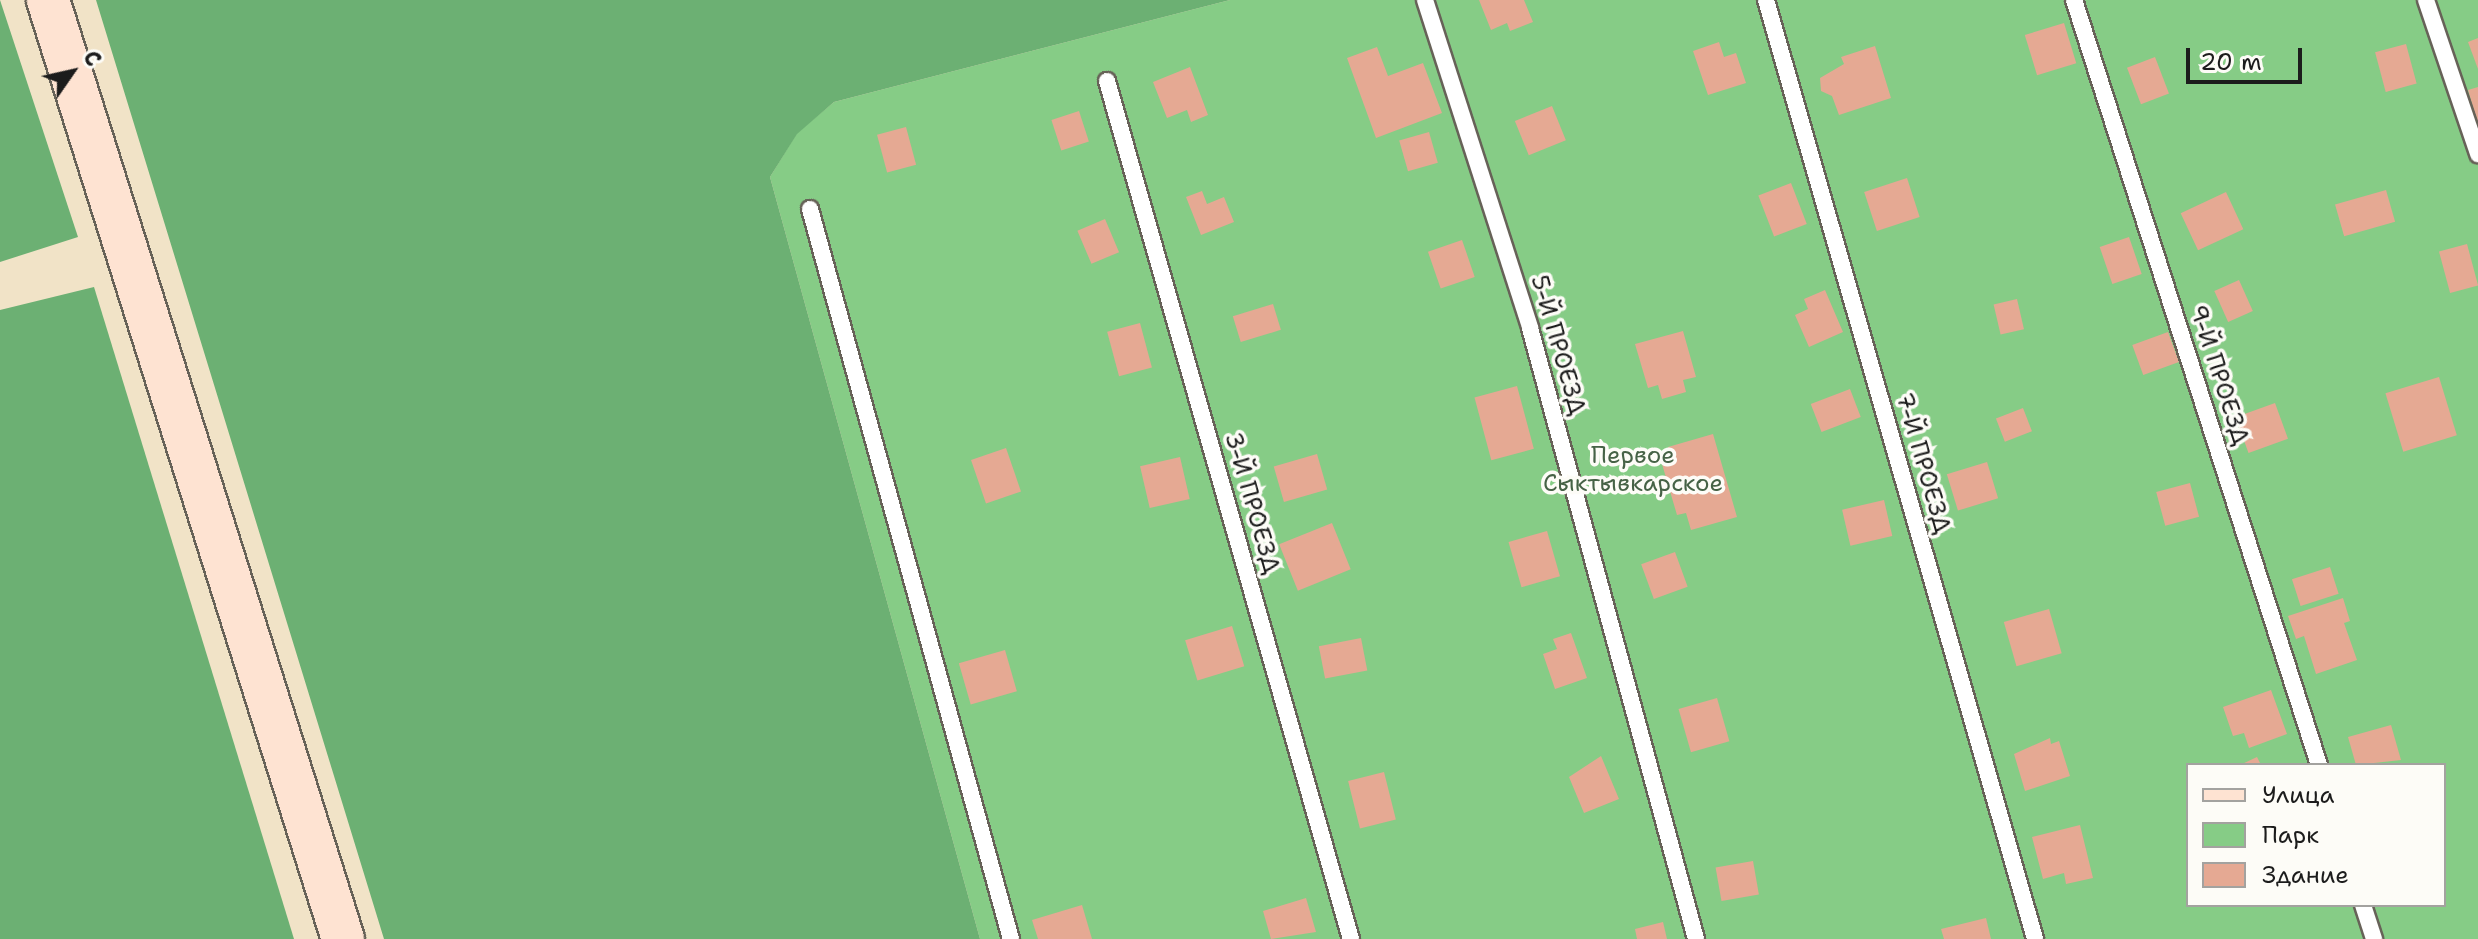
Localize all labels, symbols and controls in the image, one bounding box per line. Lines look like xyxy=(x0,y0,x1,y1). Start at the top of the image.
north arrow xyxy=(32,32,112,112)
scale bar xyxy=(2190,32,2306,82)
text: С xyxy=(77,45,108,72)
text: 20 m xyxy=(2200,46,2262,78)
street label: 5-Й ПРОЕЗД xyxy=(1524,272,1592,418)
street label: 9-Й ПРОЕЗД xyxy=(2183,301,2255,449)
street label: 7-Й ПРОЕЗД xyxy=(1889,389,1957,537)
street label: 3-Й ПРОЕЗД xyxy=(1218,429,1286,577)
park label: Первое Сыктывкарское xyxy=(1543,442,1723,498)
legend xyxy=(2186,763,2446,907)
text: Улица xyxy=(2262,779,2335,811)
text: Парк xyxy=(2262,819,2319,851)
text: Здание xyxy=(2262,859,2349,891)

